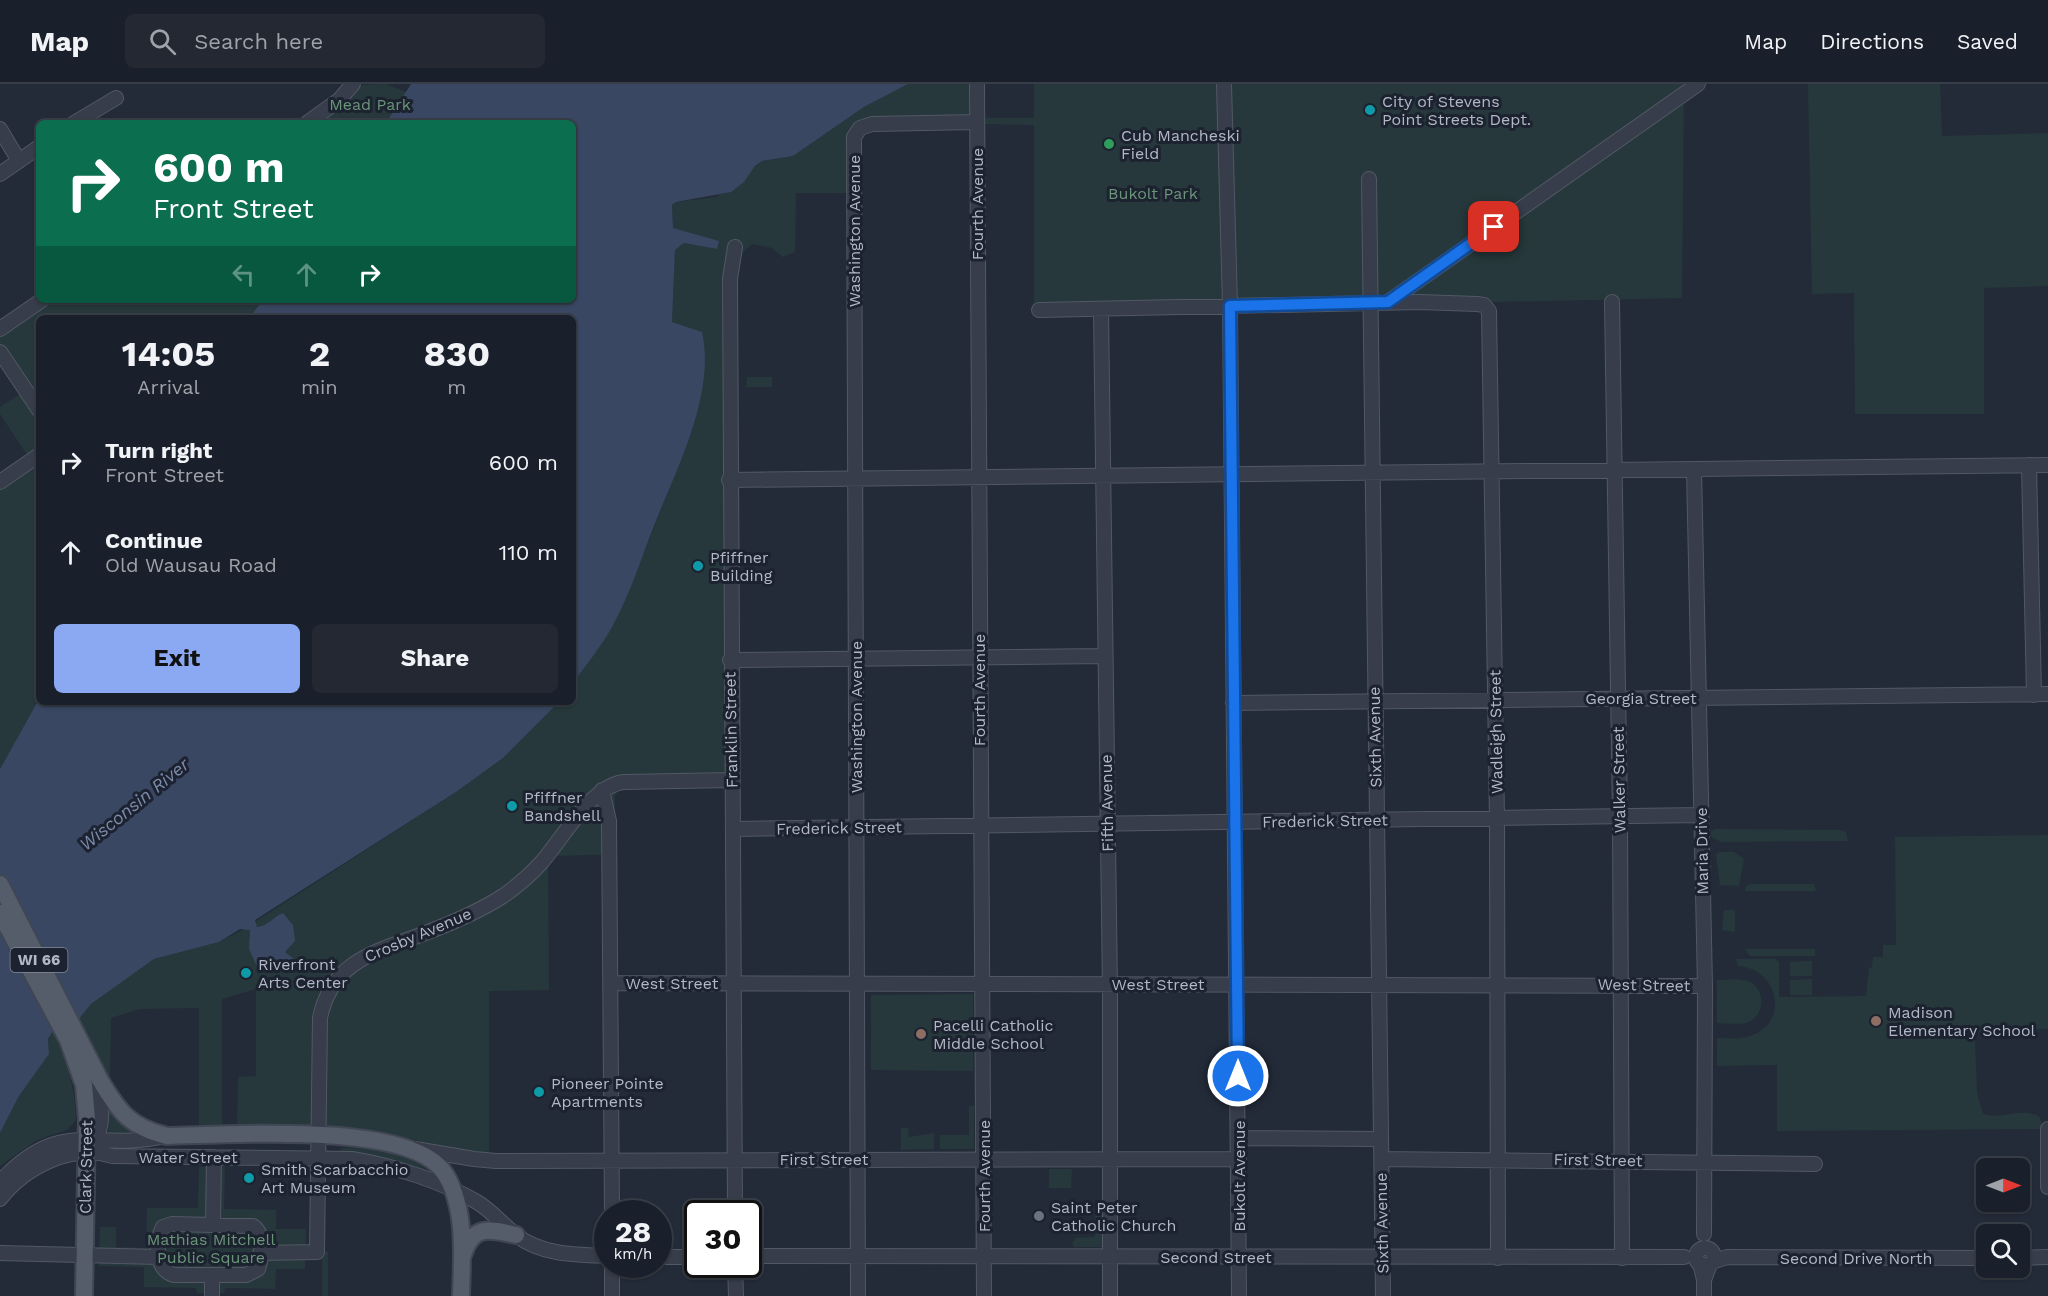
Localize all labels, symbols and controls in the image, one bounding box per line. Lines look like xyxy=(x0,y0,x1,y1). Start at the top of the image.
search box xyxy=(125,14,545,68)
text: Map xyxy=(30,25,89,58)
icon: search xyxy=(146,25,179,58)
text: Search here xyxy=(194,29,323,54)
text: Map xyxy=(1744,29,1787,54)
text: Directions xyxy=(1820,29,1924,54)
text: Saved xyxy=(1957,29,2018,54)
place label: City of Stevens Point Streets Dept. xyxy=(1382,92,1531,129)
park label: Mead Park xyxy=(329,95,411,114)
marker: City of Stevens Point Streets Dept. xyxy=(1363,103,1377,117)
place label: Cub Mancheski Field xyxy=(1121,126,1240,163)
marker: Cub Mancheski Field xyxy=(1102,137,1116,151)
text: 600 m xyxy=(153,143,285,192)
icon: right xyxy=(54,144,132,222)
street label: Fourth Avenue xyxy=(968,148,987,260)
street label: Washington Avenue xyxy=(845,155,864,307)
park label: Bukolt Park xyxy=(1108,184,1198,203)
text: Front Street xyxy=(153,193,313,225)
pin xyxy=(1468,201,1519,252)
icon: arrive xyxy=(1477,210,1510,243)
icon: left xyxy=(227,258,260,291)
icon: ahead xyxy=(290,258,323,291)
icon: right xyxy=(353,258,386,291)
text: 14:05 xyxy=(122,333,215,375)
text: 2 xyxy=(309,333,330,375)
text: 830 xyxy=(423,333,490,375)
text: Arrival xyxy=(137,375,200,399)
text: min xyxy=(301,375,338,399)
text: m xyxy=(447,375,466,399)
text: Turn right xyxy=(105,438,212,463)
icon: right xyxy=(54,446,87,479)
text: 600 m xyxy=(489,450,558,475)
text: Front Street xyxy=(105,463,224,487)
text: Continue xyxy=(105,528,203,553)
icon: ahead xyxy=(54,536,87,569)
text: 110 m xyxy=(499,540,558,565)
place label: Pfiffner Building xyxy=(710,548,773,585)
text: Old Wausau Road xyxy=(105,553,277,577)
marker: Pfiffner Building xyxy=(691,559,705,573)
button: Exit xyxy=(54,624,300,693)
button: Share xyxy=(312,624,558,693)
street label: Fourth Avenue xyxy=(970,634,989,746)
street label: Washington Avenue xyxy=(847,641,866,793)
street label: Wadleigh Street xyxy=(1485,669,1507,794)
street label: Franklin Street xyxy=(720,671,742,788)
street label: Sixth Avenue xyxy=(1365,686,1385,788)
street label: Georgia Street xyxy=(1585,689,1697,708)
street label: Walker Street xyxy=(1609,726,1629,833)
water label: Wisconsin River xyxy=(75,753,194,855)
street label: Fifth Avenue xyxy=(1097,754,1117,852)
place label: Pfiffner Bandshell xyxy=(524,788,601,825)
marker: Pfiffner Bandshell xyxy=(505,799,519,813)
street label: Maria Drive xyxy=(1692,807,1712,895)
street label: Frederick Street xyxy=(1262,810,1388,832)
street label: Frederick Street xyxy=(776,817,902,839)
street label: Crosby Avenue xyxy=(362,904,474,966)
road number: WI 66 xyxy=(10,948,68,972)
place label: Riverfront Arts Center xyxy=(258,955,348,992)
marker: Riverfront Arts Center xyxy=(239,966,253,980)
street label: West Street xyxy=(626,974,719,993)
street label: West Street xyxy=(1112,975,1205,994)
street label: West Street xyxy=(1597,975,1691,995)
place label: Madison Elementary School xyxy=(1888,1003,2036,1040)
marker: Madison Elementary School xyxy=(1869,1014,1883,1028)
place label: Pacelli Catholic Middle School xyxy=(933,1016,1054,1053)
marker: Pacelli Catholic Middle School xyxy=(914,1027,928,1041)
position arrow xyxy=(1206,1044,1270,1108)
place label: Pioneer Pointe Apartments xyxy=(551,1074,664,1111)
marker: Pioneer Pointe Apartments xyxy=(532,1085,546,1099)
street label: Clark Street xyxy=(76,1120,96,1214)
street label: Fourth Avenue xyxy=(975,1120,994,1232)
street label: Bukolt Avenue xyxy=(1230,1120,1249,1232)
street label: Water Street xyxy=(138,1148,238,1167)
street label: First Street xyxy=(780,1150,869,1169)
street label: First Street xyxy=(1553,1150,1643,1170)
north arrow xyxy=(1976,1158,2030,1212)
map controls xyxy=(1976,1158,2030,1278)
place label: Smith Scarbacchio Art Museum xyxy=(261,1160,408,1197)
marker: Smith Scarbacchio Art Museum xyxy=(242,1171,256,1185)
street label: Sixth Avenue xyxy=(1372,1172,1392,1274)
place label: Saint Peter Catholic Church xyxy=(1051,1198,1176,1235)
speed limit sign: 30 xyxy=(684,1200,762,1278)
marker: Saint Peter Catholic Church xyxy=(1032,1209,1046,1223)
text: 28 xyxy=(615,1214,651,1249)
button: search xyxy=(1976,1224,2030,1278)
park label: Mathias Mitchell Public Square xyxy=(147,1230,275,1267)
text: km/h xyxy=(614,1245,652,1263)
street label: Second Street xyxy=(1160,1248,1272,1267)
street label: Second Drive North xyxy=(1780,1249,1932,1268)

